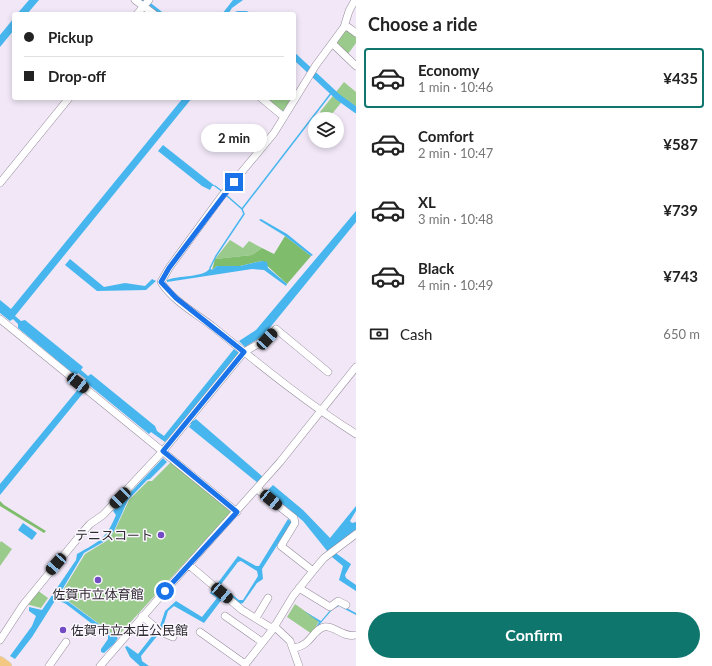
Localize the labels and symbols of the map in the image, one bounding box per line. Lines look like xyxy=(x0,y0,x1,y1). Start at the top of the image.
callout: 2 min xyxy=(201,124,267,152)
route end xyxy=(225,173,243,191)
car xyxy=(254,326,280,352)
car xyxy=(65,371,91,395)
car xyxy=(107,485,133,511)
car xyxy=(258,488,284,512)
place label: テニスコート xyxy=(75,527,153,543)
marker: テニスコート xyxy=(156,530,166,540)
car xyxy=(44,551,68,577)
marker: 佐賀市立体育館 xyxy=(93,575,103,585)
car xyxy=(209,581,235,605)
route start xyxy=(156,582,174,600)
place label: 佐賀市立体育館 xyxy=(52,586,144,602)
place label: 佐賀市立本庄公民館 xyxy=(71,622,188,638)
marker: 佐賀市立本庄公民館 xyxy=(58,625,68,635)

